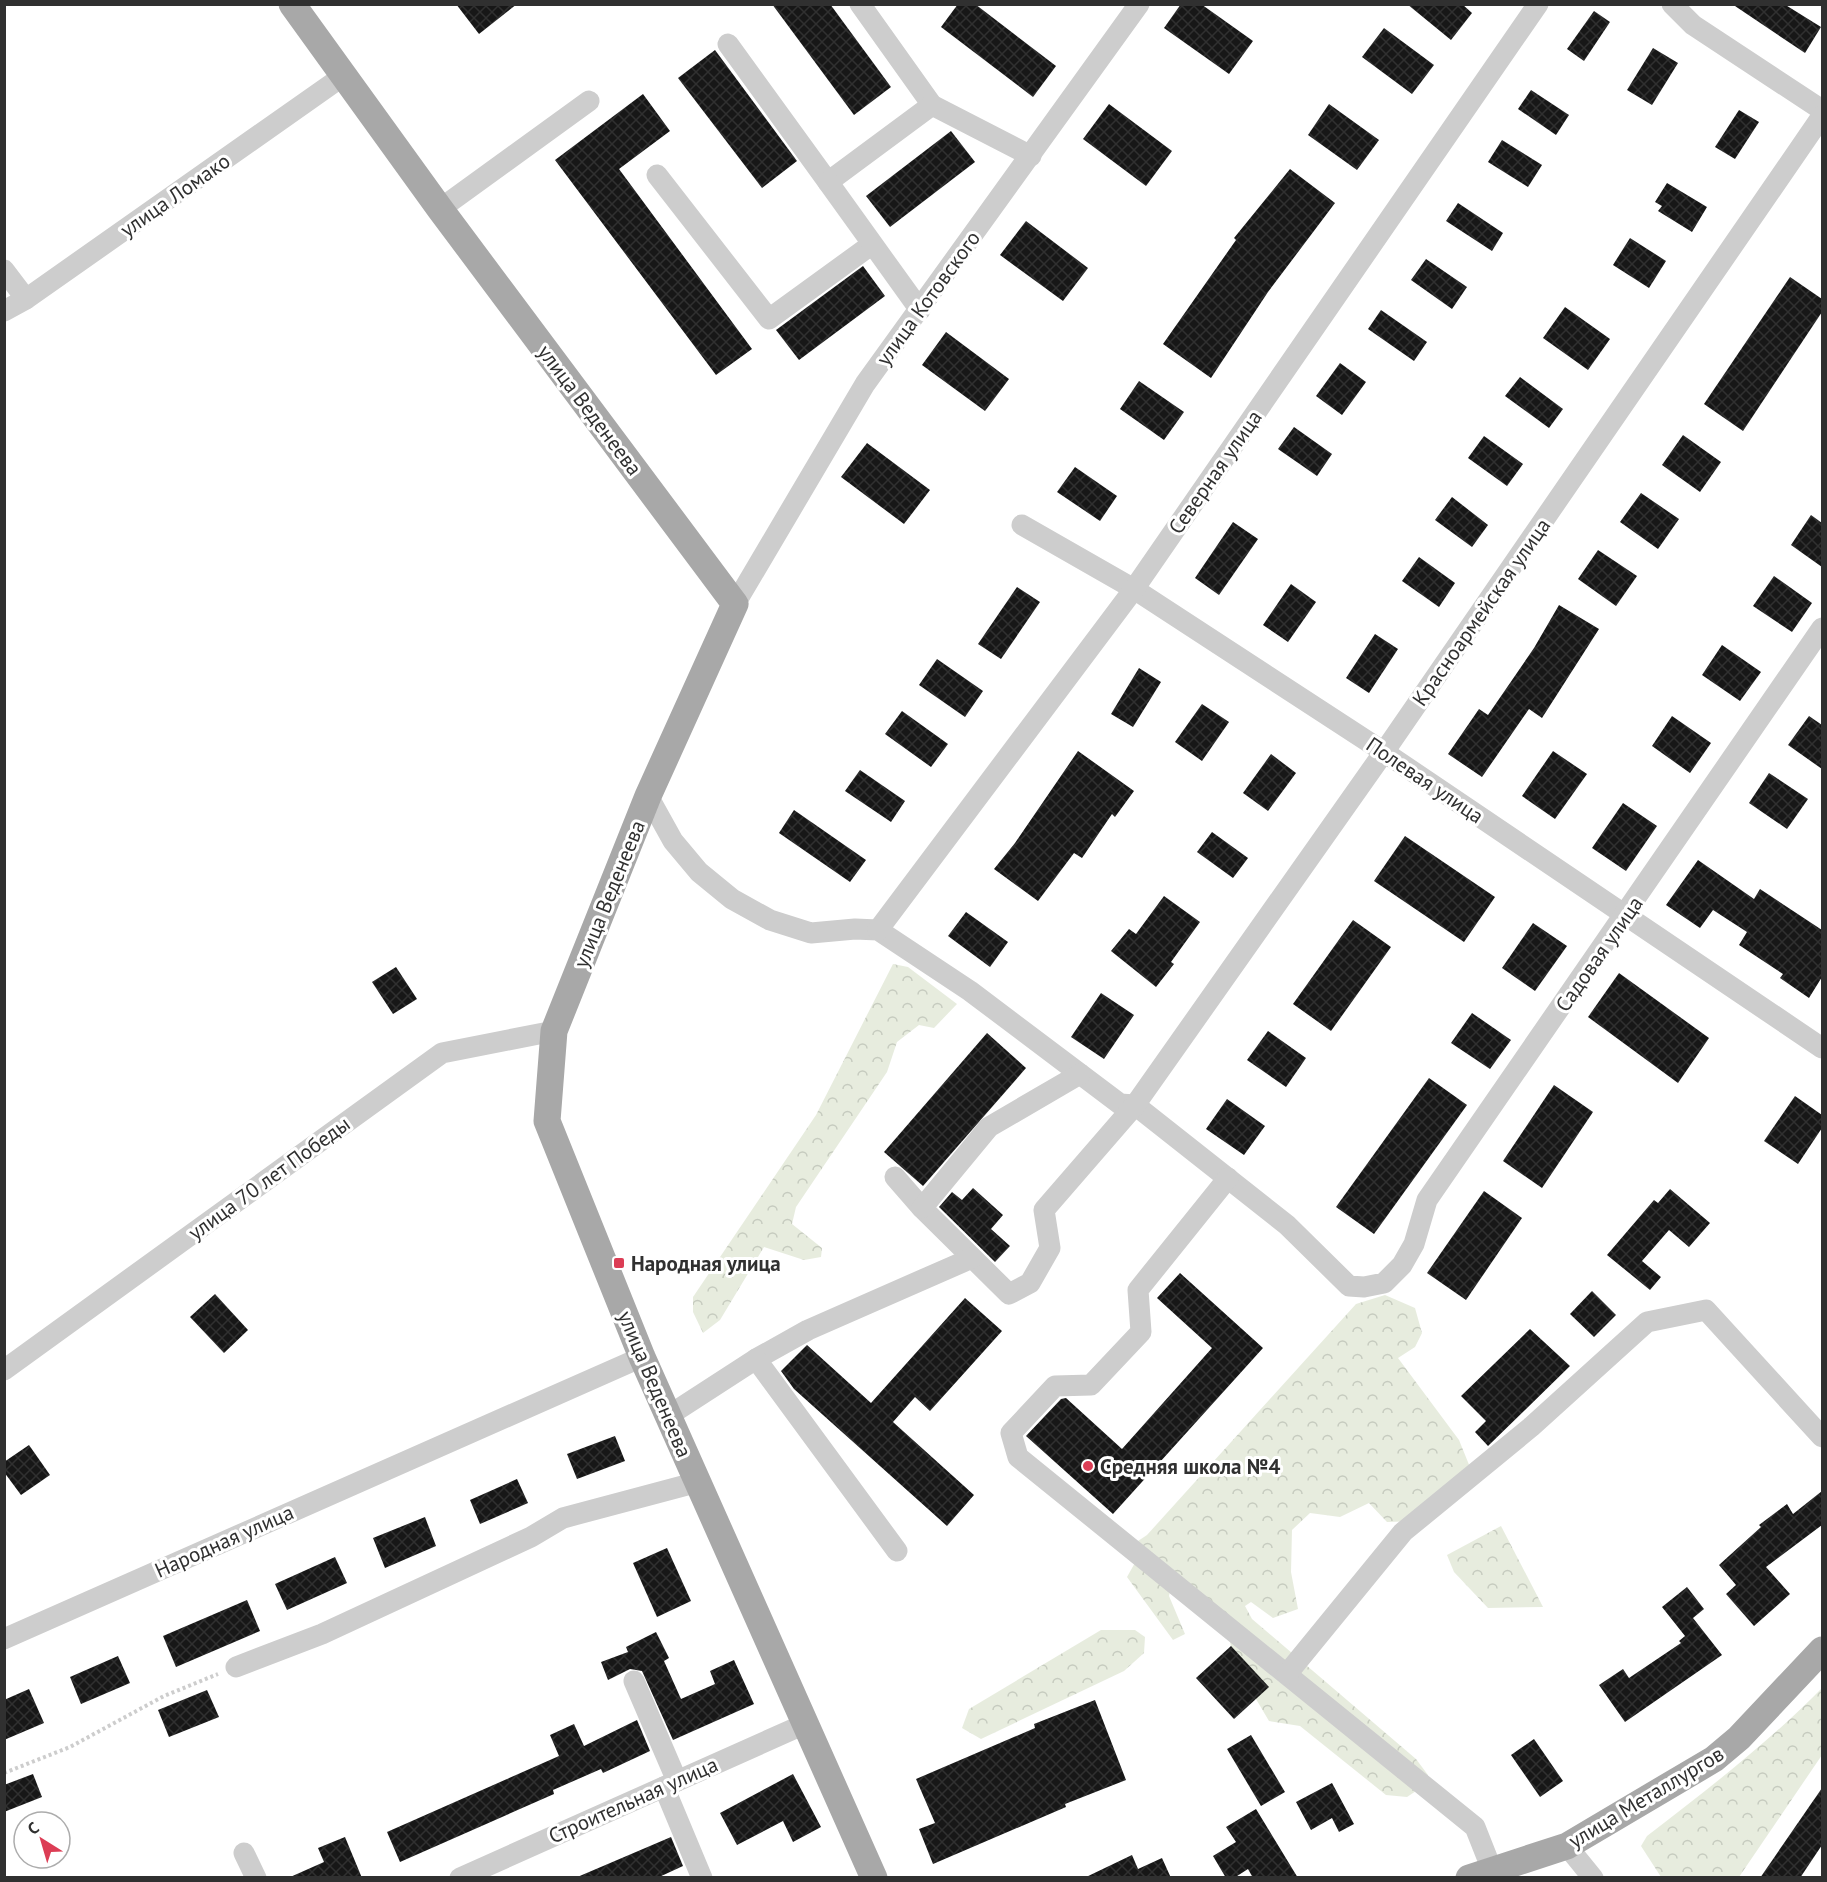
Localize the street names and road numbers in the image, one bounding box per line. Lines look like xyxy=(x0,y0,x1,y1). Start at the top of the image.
street label: улица Ломако xyxy=(115,147,235,243)
street label: улица Котовского xyxy=(870,225,986,371)
street label: улица Веденеева xyxy=(532,339,648,481)
street label: Северная улица xyxy=(1162,405,1268,539)
street label: Красноармейская улица xyxy=(1406,513,1556,711)
street label: Полевая улица xyxy=(1361,731,1489,829)
street label: улица Веденеева xyxy=(567,816,651,972)
street label: Садовая улица xyxy=(1549,891,1649,1017)
street label: улица 70 лет Победы xyxy=(183,1110,355,1246)
street label: улица Веденеева xyxy=(612,1307,698,1461)
street label: Народная улица xyxy=(150,1498,298,1584)
street label: улица Металлургов xyxy=(1563,1740,1729,1854)
street label: Строительная улица xyxy=(544,1751,722,1849)

